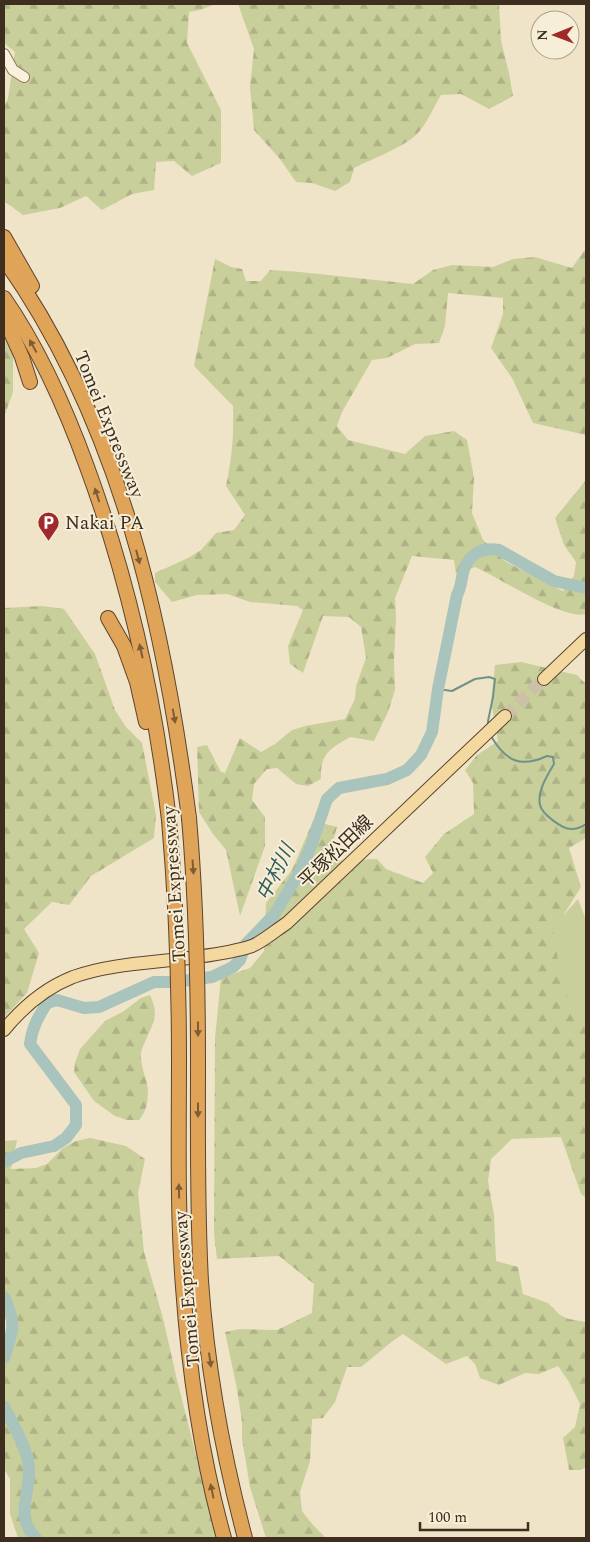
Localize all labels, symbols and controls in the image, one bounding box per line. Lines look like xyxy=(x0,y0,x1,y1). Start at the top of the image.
north arrow xyxy=(530,10,580,60)
text: N xyxy=(532,29,553,41)
one-way arrow xyxy=(28,339,37,353)
street label: Tomei Expressway xyxy=(66,347,152,503)
one-way arrow xyxy=(93,487,100,502)
place label: Nakai PA xyxy=(65,509,144,538)
parking icon: Nakai PA xyxy=(37,510,61,541)
one-way arrow xyxy=(135,550,143,565)
one-way arrow xyxy=(137,643,145,659)
one-way arrow xyxy=(170,708,178,724)
street label: Tomei Expressway xyxy=(155,804,194,963)
street label: 平塚松田線 xyxy=(292,809,380,896)
water label: 中村川 xyxy=(249,837,304,906)
one-way arrow xyxy=(189,859,197,875)
one-way arrow xyxy=(194,1021,202,1037)
one-way arrow xyxy=(194,1102,202,1118)
one-way arrow xyxy=(175,1183,183,1199)
street label: Tomei Expressway xyxy=(166,1209,209,1368)
one-way arrow xyxy=(206,1352,214,1368)
one-way arrow xyxy=(208,1483,216,1499)
scale bar xyxy=(420,1500,528,1532)
text: 100 m xyxy=(428,1506,467,1529)

